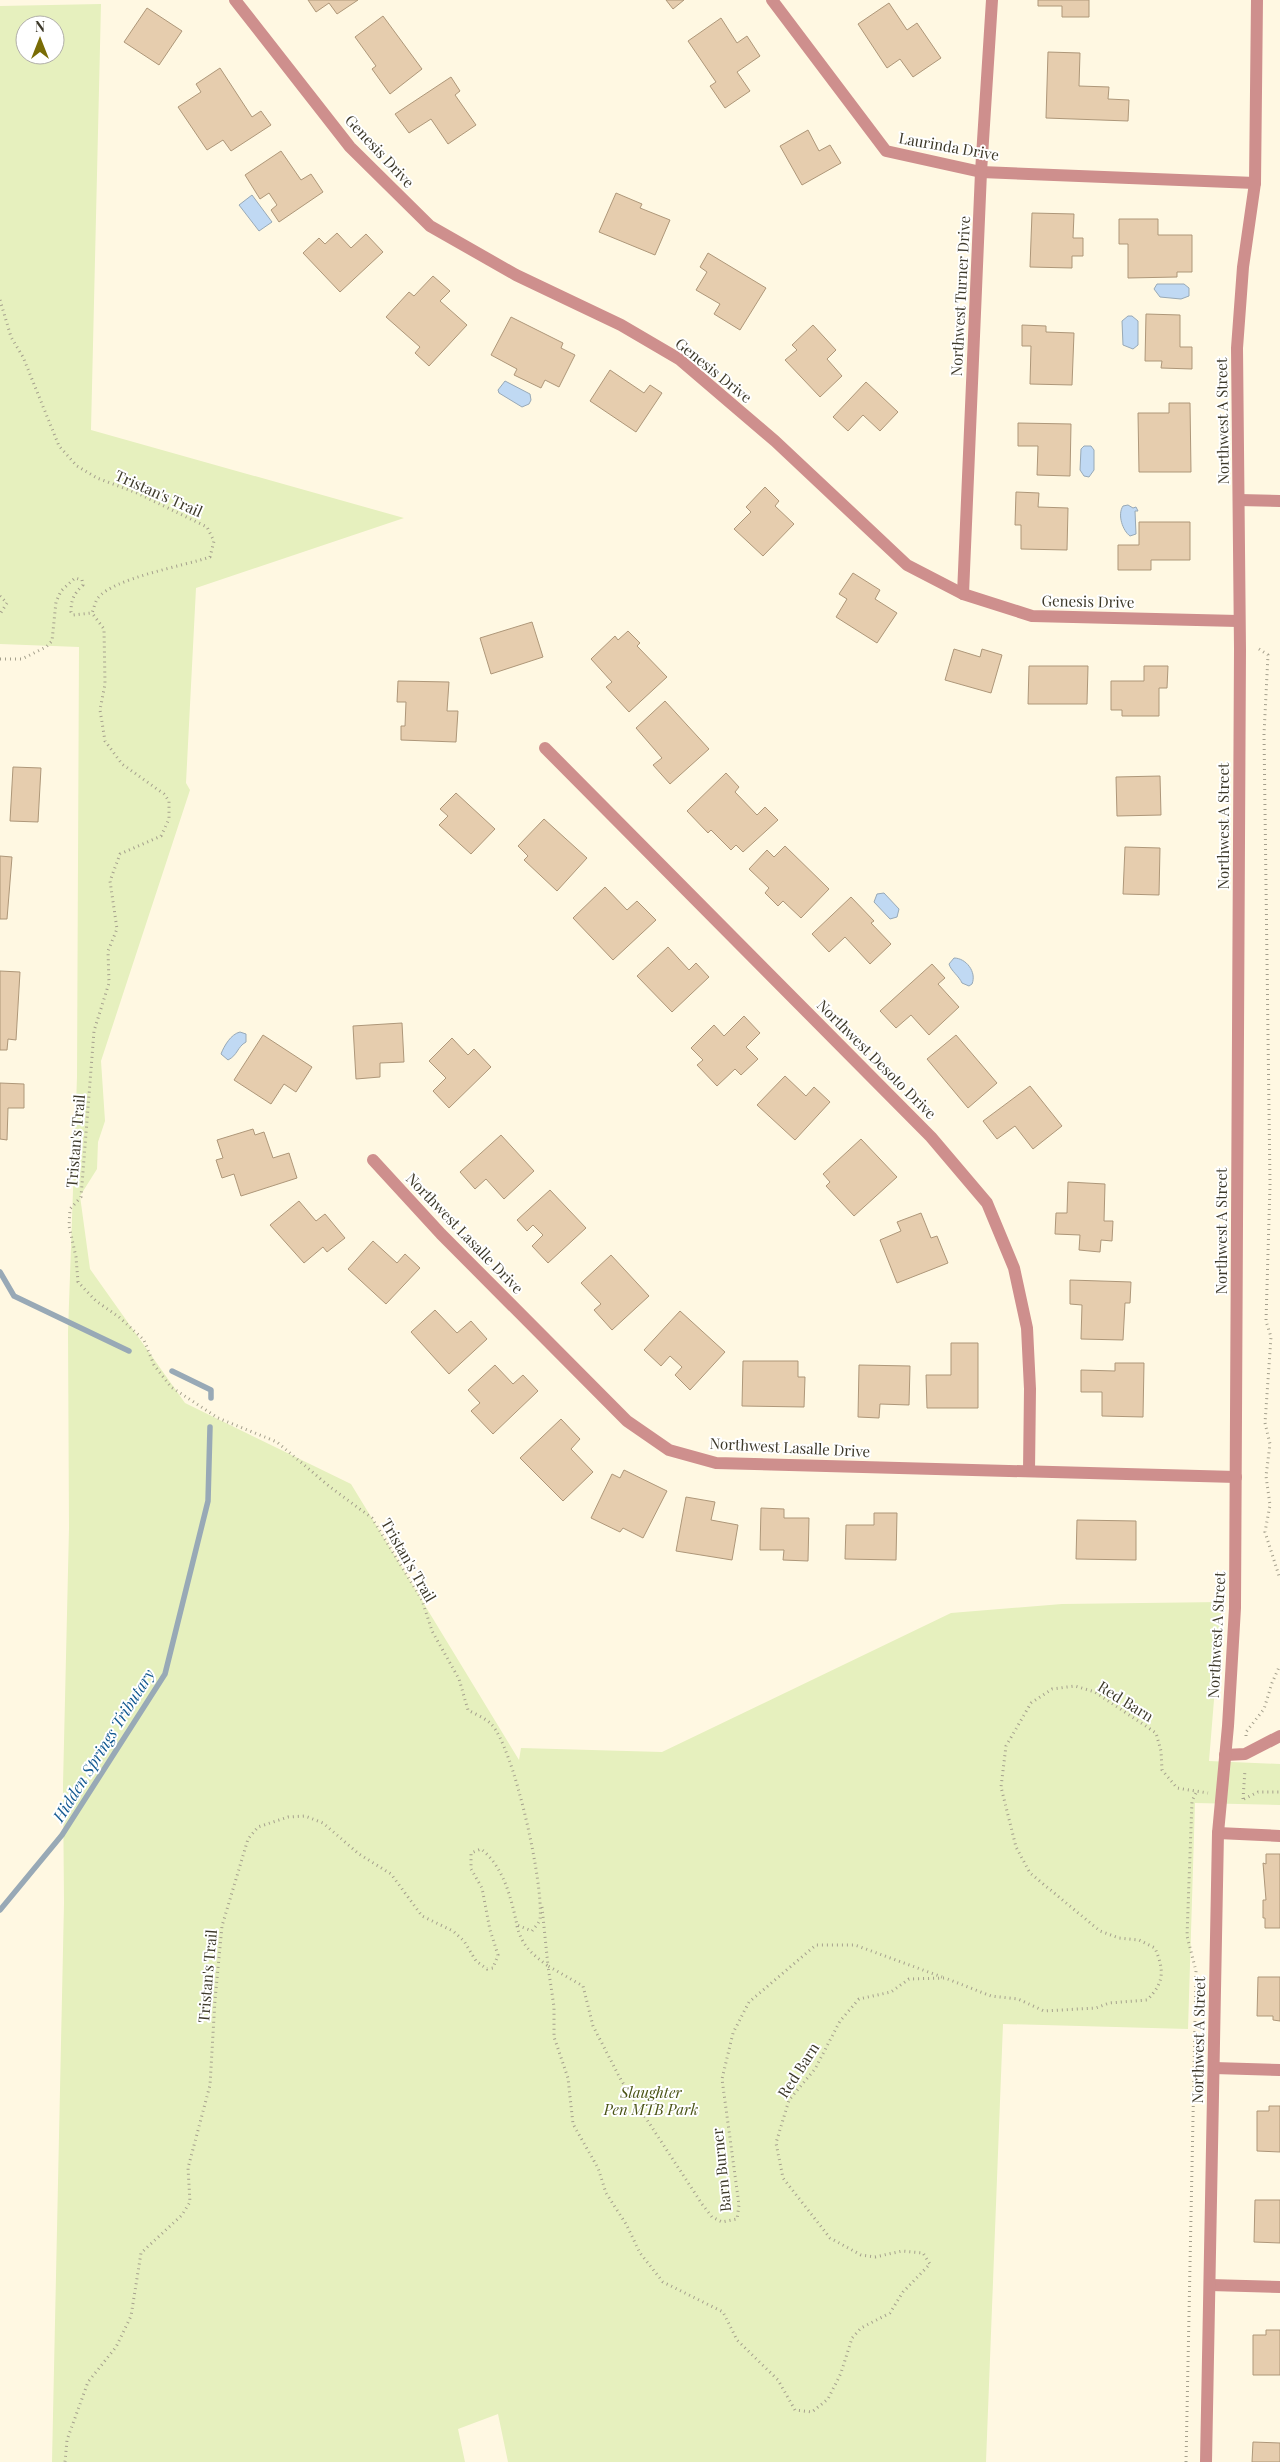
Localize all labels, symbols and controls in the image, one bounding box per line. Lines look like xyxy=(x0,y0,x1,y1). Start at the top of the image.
north arrow xyxy=(15,15,65,65)
text: N xyxy=(35,17,45,36)
street label: Genesis Drive xyxy=(341,110,419,192)
street label: Laurinda Drive xyxy=(897,127,1001,165)
street label: Northwest Turner Drive xyxy=(946,215,974,377)
street label: Genesis Drive xyxy=(672,333,756,407)
street label: Northwest A Street xyxy=(1211,357,1233,485)
street label: Tristan's Trail xyxy=(112,465,206,521)
street label: Genesis Drive xyxy=(1041,590,1135,612)
street label: Northwest A Street xyxy=(1213,762,1233,889)
street label: Northwest Desoto Drive xyxy=(813,995,941,1123)
street label: Tristan's Trail xyxy=(61,1094,89,1188)
street label: Northwest A Street xyxy=(1211,1167,1231,1294)
street label: Northwest Lasalle Drive xyxy=(402,1168,528,1298)
street label: Northwest Lasalle Drive xyxy=(709,1433,871,1461)
street label: Tristan's Trail xyxy=(377,1514,441,1606)
street label: Northwest A Street xyxy=(1203,1571,1229,1699)
water label: Hidden Springs Tributary xyxy=(47,1664,159,1826)
street label: Red Barn xyxy=(1094,1676,1158,1726)
street label: Tristan's Trail xyxy=(193,1929,221,2023)
street label: Northwest A Street xyxy=(1187,1976,1209,2104)
street label: Red Barn xyxy=(773,2038,823,2102)
park label: Slaughter Pen MTB Park xyxy=(603,2082,698,2119)
street label: Barn Burner xyxy=(707,2127,735,2213)

